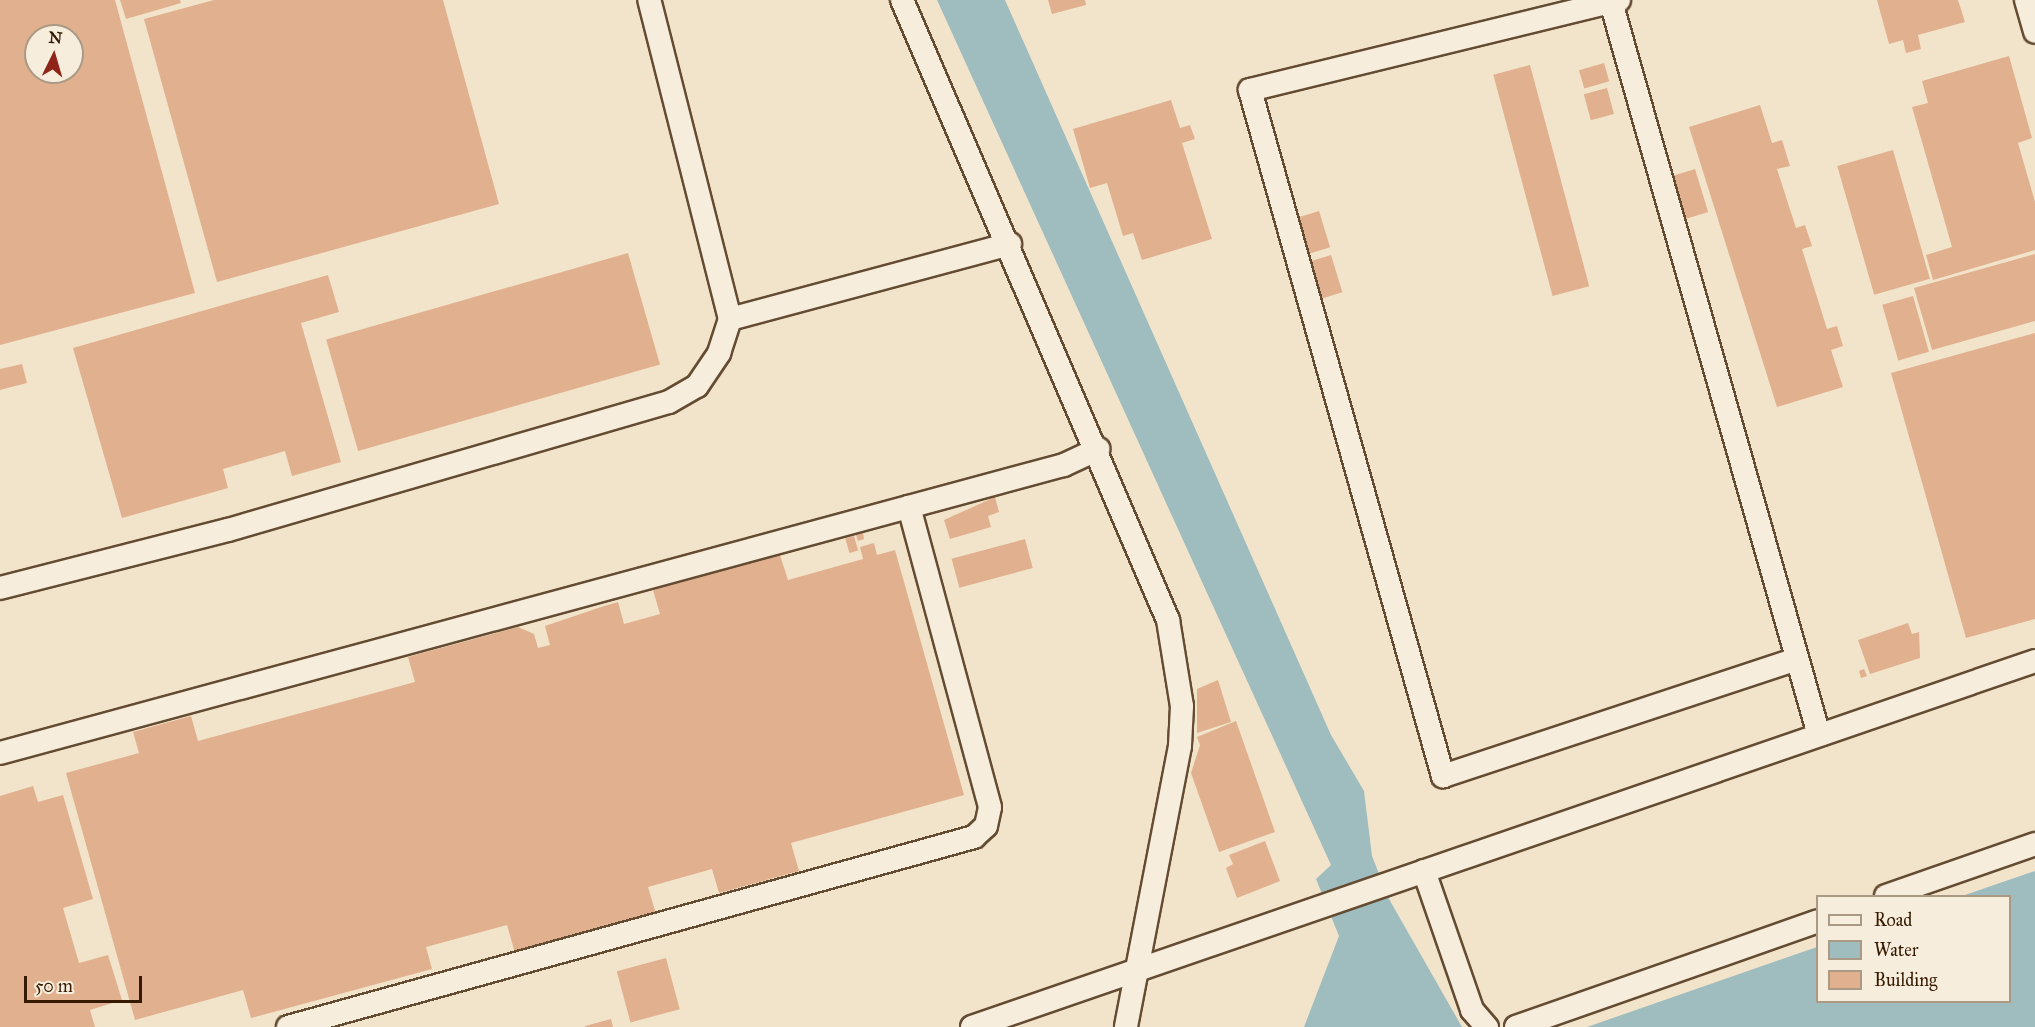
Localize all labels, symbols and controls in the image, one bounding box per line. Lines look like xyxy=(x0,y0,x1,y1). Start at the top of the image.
north arrow xyxy=(24,24,84,84)
text: N xyxy=(48,28,63,48)
legend xyxy=(1816,895,2011,1003)
text: Road xyxy=(1874,909,1912,931)
text: Water xyxy=(1874,939,1918,961)
scale bar xyxy=(27,964,146,1002)
text: Building xyxy=(1874,969,1937,991)
text: 50 m xyxy=(35,975,73,997)

